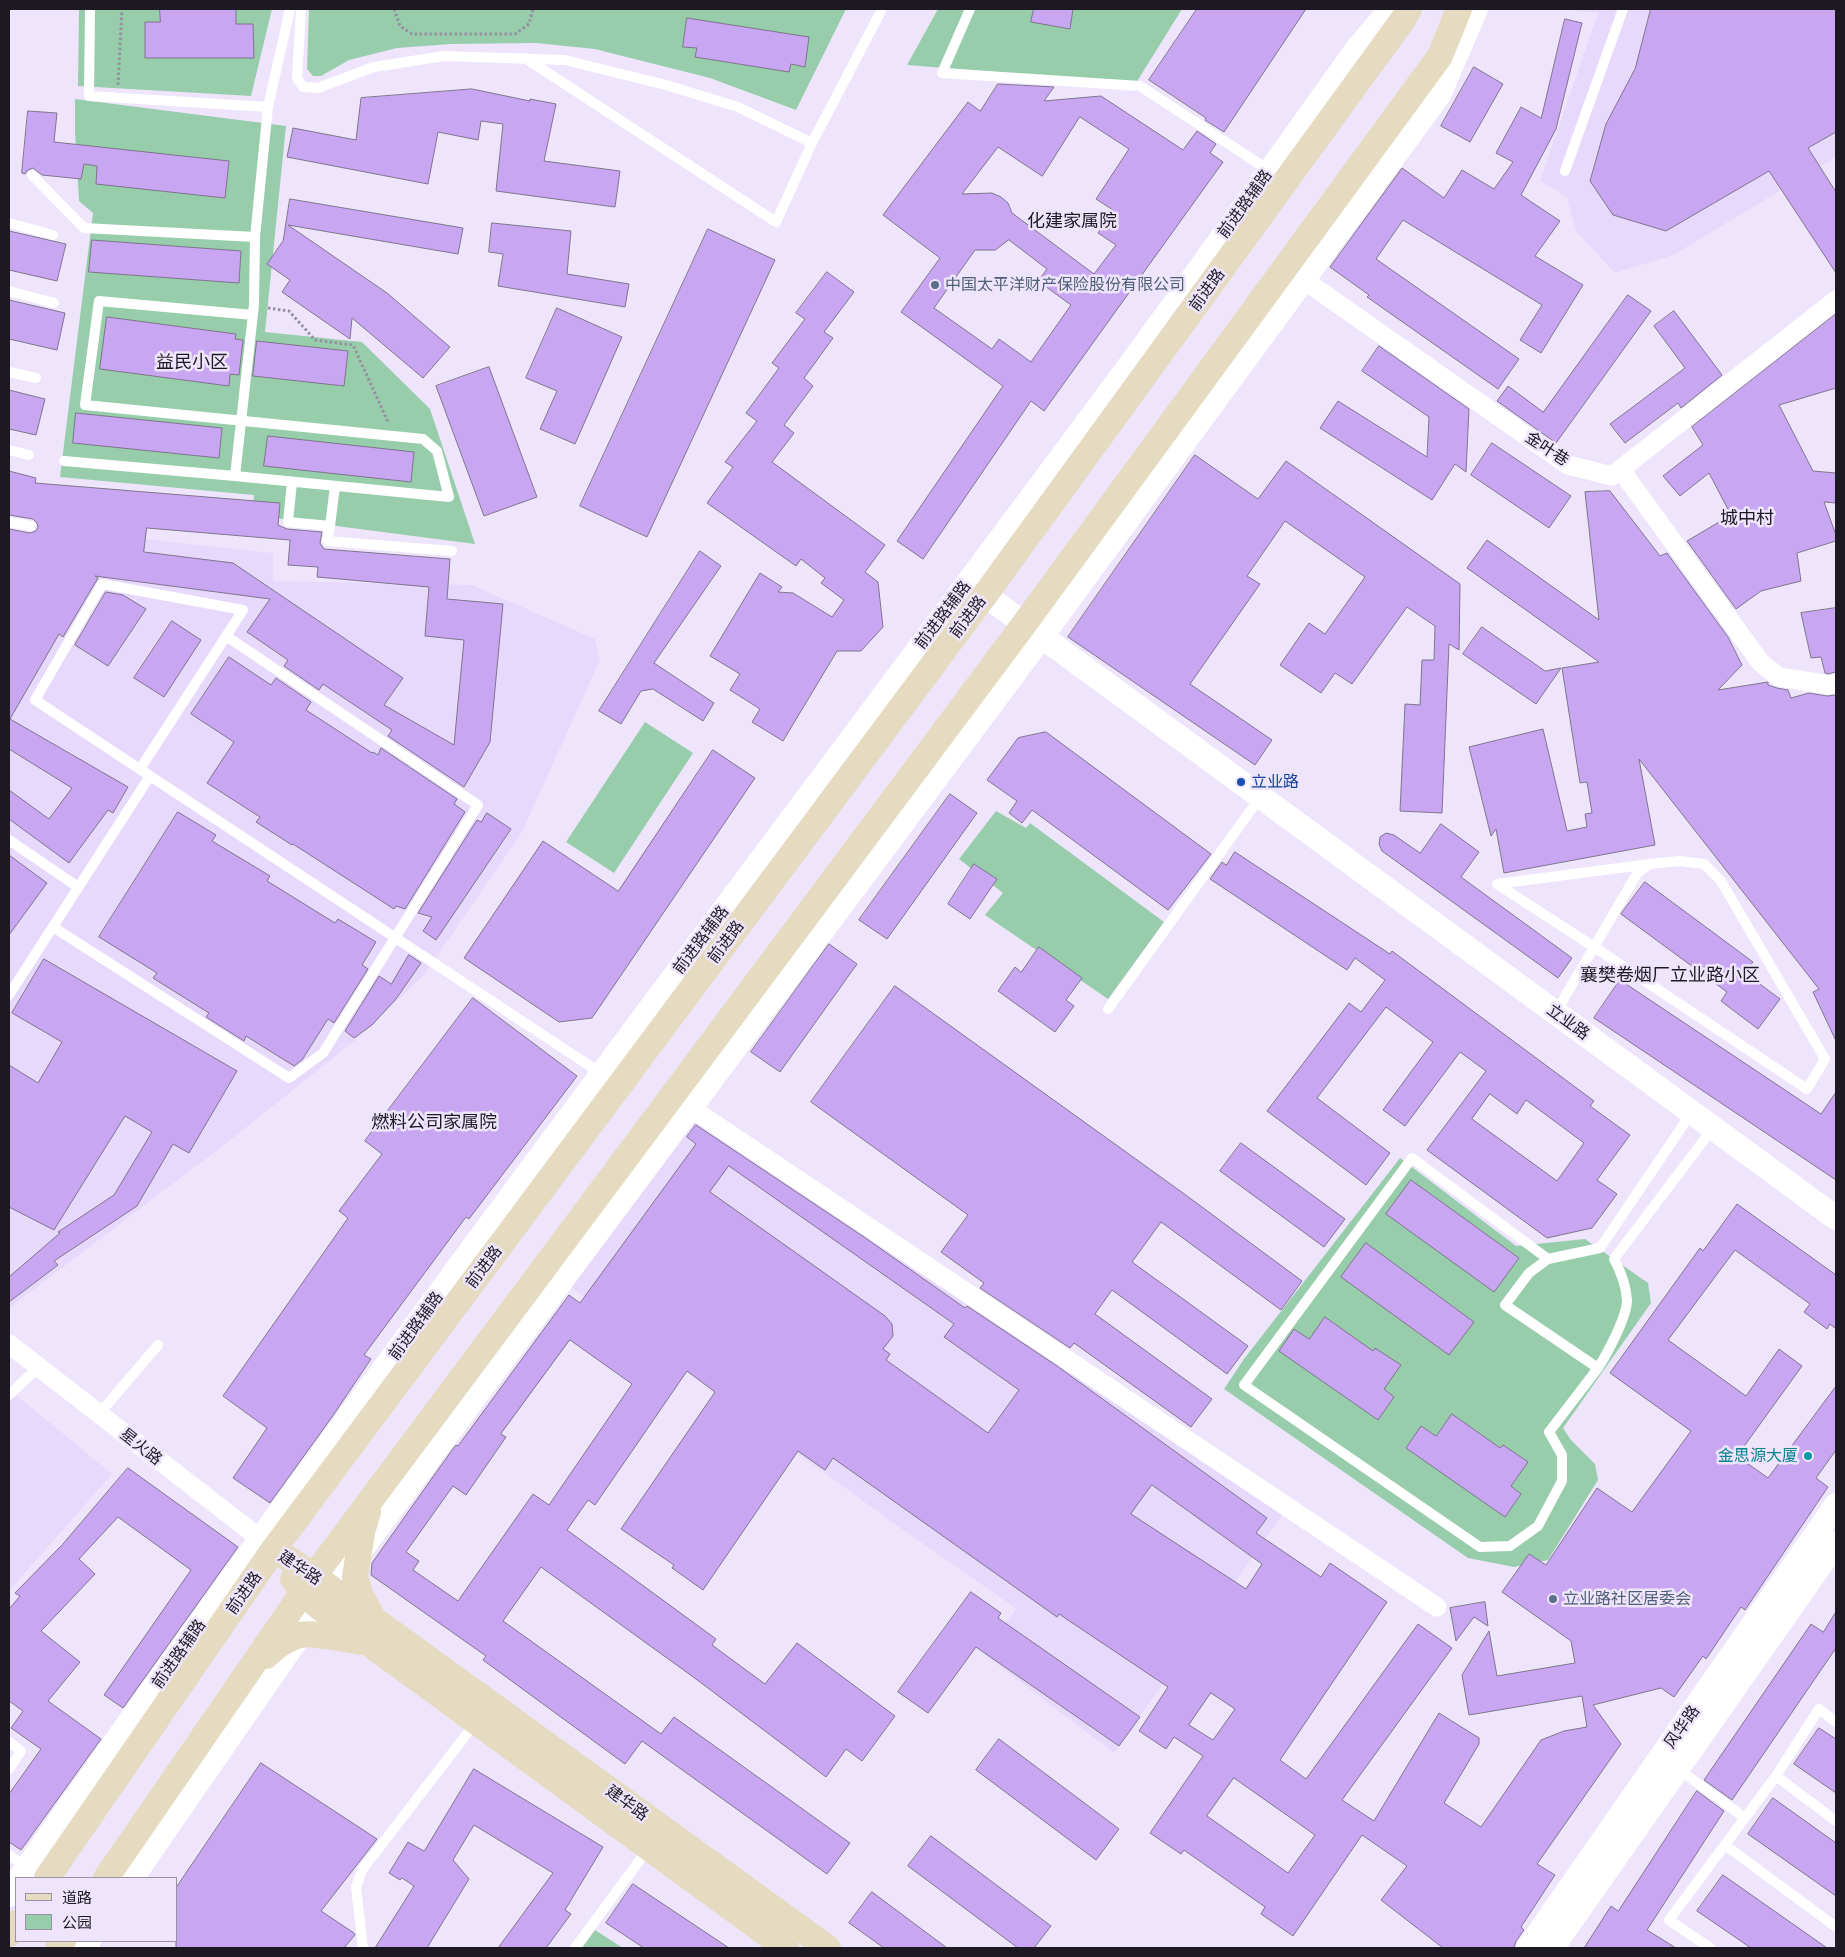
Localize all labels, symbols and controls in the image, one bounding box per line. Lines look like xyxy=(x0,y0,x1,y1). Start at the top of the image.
street label: 前进路辅路 xyxy=(1214,166,1276,242)
district label: 化建家属院 xyxy=(1027,210,1117,232)
street label: 前进路 xyxy=(1185,265,1229,315)
place label: 中国太平洋财产保险股份有限公司 xyxy=(945,275,1185,295)
marker: 中国太平洋财产保险股份有限公司 xyxy=(929,279,941,291)
district label: 益民小区 xyxy=(156,351,228,373)
street label: 金叶巷 xyxy=(1522,428,1572,470)
district label: 城中村 xyxy=(1720,507,1774,529)
street label: 前进路辅路 xyxy=(911,577,975,653)
street label: 前进路 xyxy=(946,592,990,642)
place label: 立业路 xyxy=(1251,772,1299,792)
marker: 立业路 xyxy=(1235,776,1247,788)
street label: 前进路辅路 xyxy=(669,902,733,978)
street label: 前进路 xyxy=(704,917,748,967)
district label: 襄樊卷烟厂立业路小区 xyxy=(1580,964,1760,986)
street label: 立业路 xyxy=(1543,1000,1593,1044)
district label: 燃料公司家属院 xyxy=(371,1111,497,1133)
street label: 前进路 xyxy=(462,1242,506,1292)
street label: 前进路辅路 xyxy=(385,1288,447,1364)
street label: 星火路 xyxy=(116,1425,166,1469)
place label: 金思源大厦 xyxy=(1718,1446,1798,1466)
marker: 金思源大厦 xyxy=(1802,1450,1814,1462)
street label: 建华路 xyxy=(275,1547,325,1589)
street label: 前进路 xyxy=(222,1568,266,1618)
place label: 立业路社区居委会 xyxy=(1563,1589,1691,1609)
marker: 立业路社区居委会 xyxy=(1547,1593,1559,1605)
street label: 前进路辅路 xyxy=(148,1616,210,1692)
street label: 风华路 xyxy=(1660,1702,1704,1752)
street label: 建华路 xyxy=(602,1781,652,1825)
legend xyxy=(15,1877,178,1942)
text: 道路 xyxy=(62,1889,92,1906)
text: 公园 xyxy=(62,1914,92,1931)

